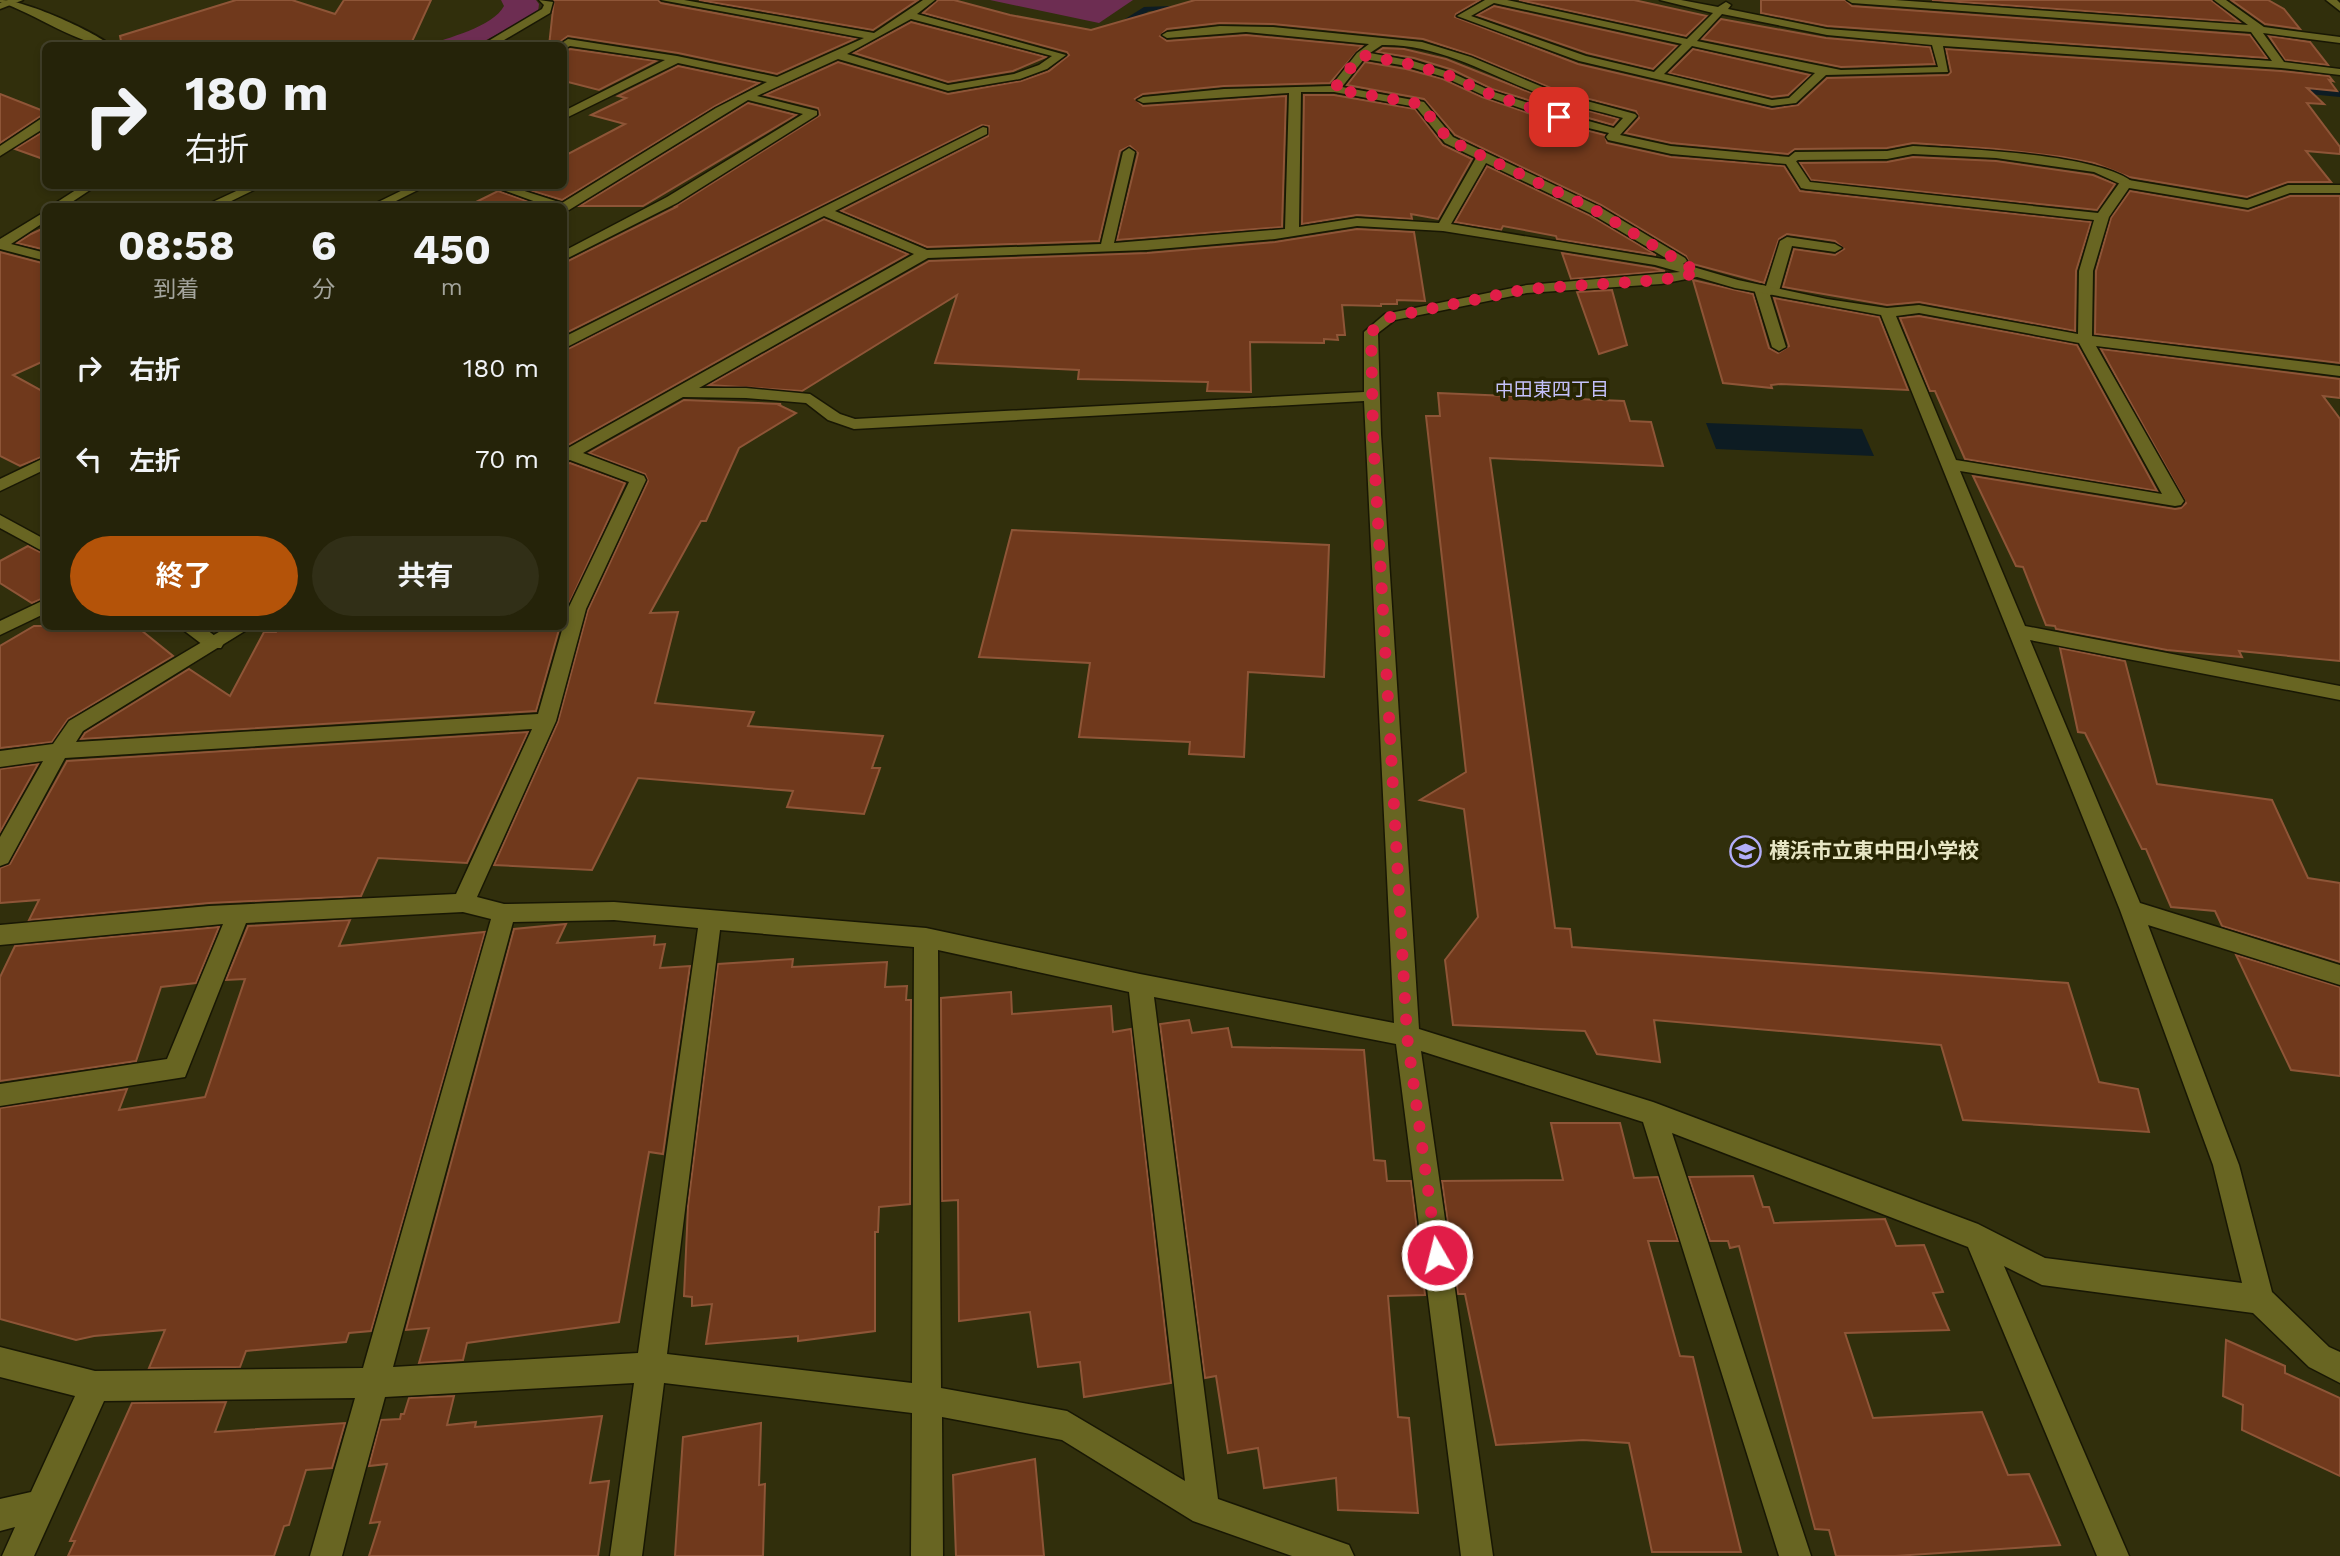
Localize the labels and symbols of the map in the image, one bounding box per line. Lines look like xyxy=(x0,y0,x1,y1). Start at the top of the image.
pin xyxy=(1529,87,1589,147)
district label: 中田東四丁目 xyxy=(1495,378,1609,401)
school or university icon: 横浜市立東中田小学校 xyxy=(1729,834,1763,868)
place label: 横浜市立東中田小学校 xyxy=(1769,838,1979,863)
position arrow xyxy=(1400,1218,1474,1292)

